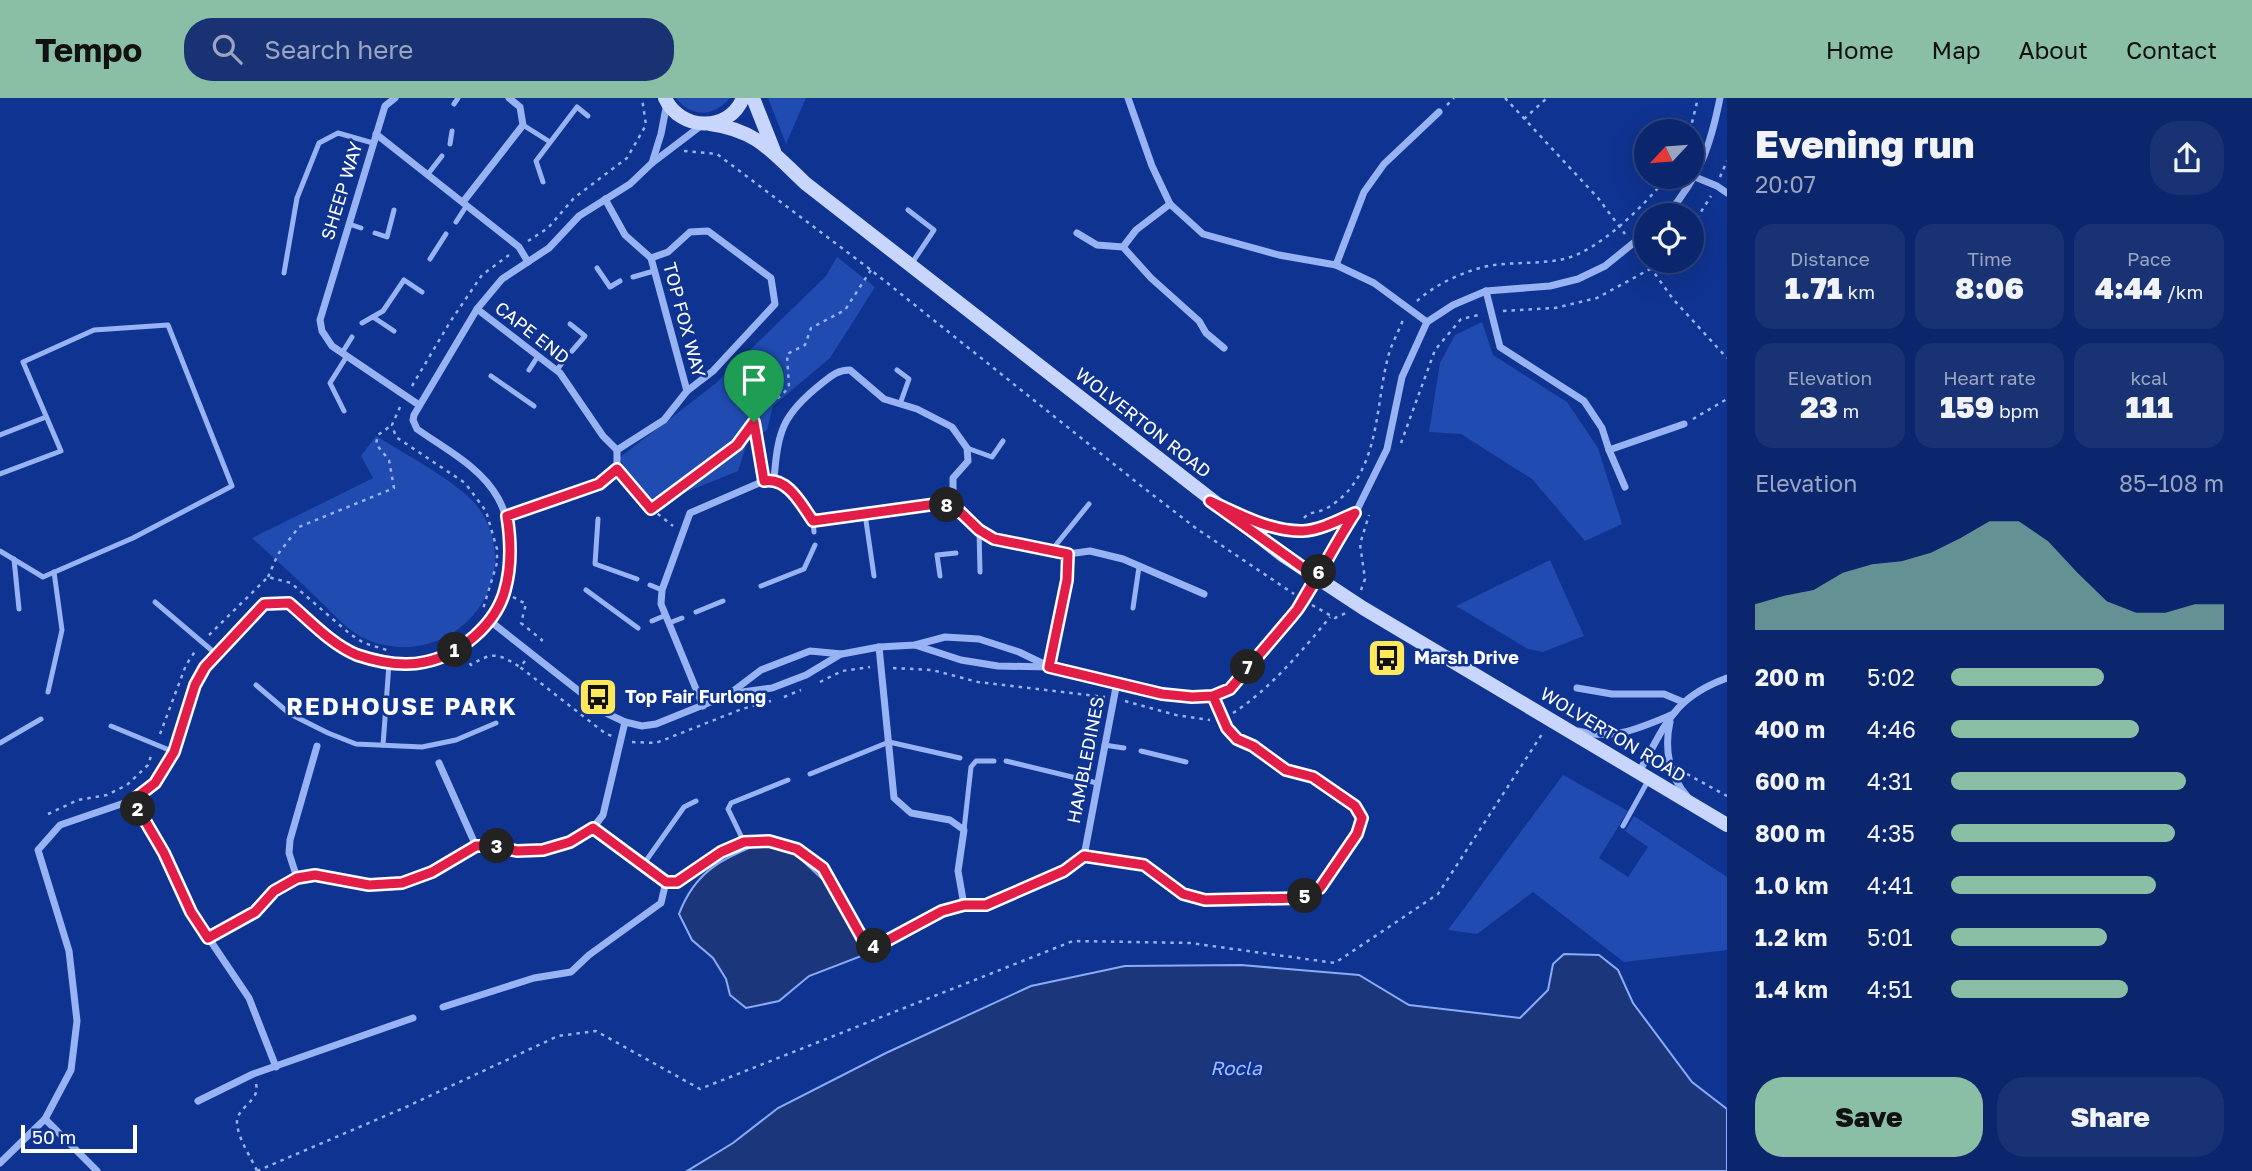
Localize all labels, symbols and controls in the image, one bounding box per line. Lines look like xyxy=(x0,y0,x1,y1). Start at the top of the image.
search box xyxy=(184,18,674,81)
text: Tempo xyxy=(35,30,142,69)
icon: search xyxy=(208,30,246,68)
text: Search here xyxy=(264,34,413,65)
text: Home xyxy=(1826,35,1894,64)
text: Map xyxy=(1932,35,1981,64)
text: About xyxy=(2019,35,2088,64)
text: Contact xyxy=(2126,35,2217,64)
north arrow xyxy=(1634,119,1704,189)
map controls xyxy=(1634,119,1704,273)
text: Evening run xyxy=(1755,121,1974,166)
button: share xyxy=(2150,121,2224,195)
street label: SHEEP WAY xyxy=(316,139,367,242)
text: 20:07 xyxy=(1755,170,1816,198)
button: locate xyxy=(1634,203,1704,273)
text: Distance xyxy=(1790,247,1870,270)
text: Time xyxy=(1967,247,2012,270)
text: Pace xyxy=(2127,247,2171,270)
street label: TOP FOX WAY xyxy=(659,260,711,380)
text: 1.71 xyxy=(1785,270,1843,306)
text: 8:06 xyxy=(1955,270,2024,306)
text: 4:44 xyxy=(2095,270,2162,306)
text: km xyxy=(1843,280,1875,303)
text: /km xyxy=(2162,280,2203,303)
street label: CAPE END xyxy=(491,296,574,368)
pin xyxy=(724,350,784,422)
icon: arrive xyxy=(735,361,773,399)
street label: WOLVERTON ROAD xyxy=(1071,362,1216,482)
text: Elevation xyxy=(1788,366,1872,389)
text: Heart rate xyxy=(1943,366,2036,389)
text: kcal xyxy=(2130,366,2168,389)
text: 23 xyxy=(1800,389,1838,425)
text: 159 xyxy=(1940,389,1994,425)
text: 111 xyxy=(2125,389,2173,425)
text: m xyxy=(1838,399,1859,422)
text: bpm xyxy=(1994,399,2039,422)
text: Elevation xyxy=(1755,469,1857,497)
text: 85–108 m xyxy=(2119,469,2224,497)
pin: 8 xyxy=(930,488,964,522)
text: 8 xyxy=(940,493,953,516)
pin: 6 xyxy=(1302,554,1336,589)
text: 6 xyxy=(1312,560,1325,583)
pin: 1 xyxy=(438,632,472,668)
bus stop icon: Marsh Drive xyxy=(1366,637,1408,679)
text: 1 xyxy=(450,638,459,661)
place label: Marsh Drive xyxy=(1414,646,1519,668)
pin: 7 xyxy=(1230,650,1266,684)
text: 7 xyxy=(1242,655,1253,678)
text: 200 m xyxy=(1755,663,1825,691)
text: 5:02 xyxy=(1867,663,1915,691)
bus stop icon: Top Fair Furlong xyxy=(577,676,619,718)
street label: WOLVERTON ROAD xyxy=(1537,682,1690,786)
place label: Top Fair Furlong xyxy=(625,685,766,707)
district label: REDHOUSE PARK xyxy=(286,691,518,720)
street label: HAMBLEDINES xyxy=(1062,694,1108,825)
text: 400 m xyxy=(1755,715,1825,743)
text: 4:46 xyxy=(1867,715,1916,743)
text: 600 m xyxy=(1755,767,1825,795)
text: 4:31 xyxy=(1867,767,1913,795)
pin: 2 xyxy=(120,792,156,826)
text: 2 xyxy=(132,797,143,820)
text: 800 m xyxy=(1755,819,1826,847)
text: 4:35 xyxy=(1867,819,1915,847)
pin: 3 xyxy=(480,828,514,864)
text: 3 xyxy=(491,834,502,857)
text: 1.0 km xyxy=(1755,871,1828,899)
text: 4:41 xyxy=(1867,871,1913,899)
pin: 5 xyxy=(1288,878,1322,914)
text: 5 xyxy=(1299,884,1310,907)
text: 1.2 km xyxy=(1755,923,1827,951)
text: 5:01 xyxy=(1867,923,1913,951)
pin: 4 xyxy=(856,928,892,964)
text: 4 xyxy=(868,934,879,957)
text: 1.4 km xyxy=(1755,975,1828,1003)
text: 4:51 xyxy=(1867,975,1912,1003)
water label: Rocla xyxy=(1210,1056,1263,1079)
button: Save xyxy=(1755,1077,1983,1157)
button: Share xyxy=(1997,1077,2224,1157)
scale bar xyxy=(21,1122,136,1154)
text: 50 m xyxy=(32,1125,76,1148)

